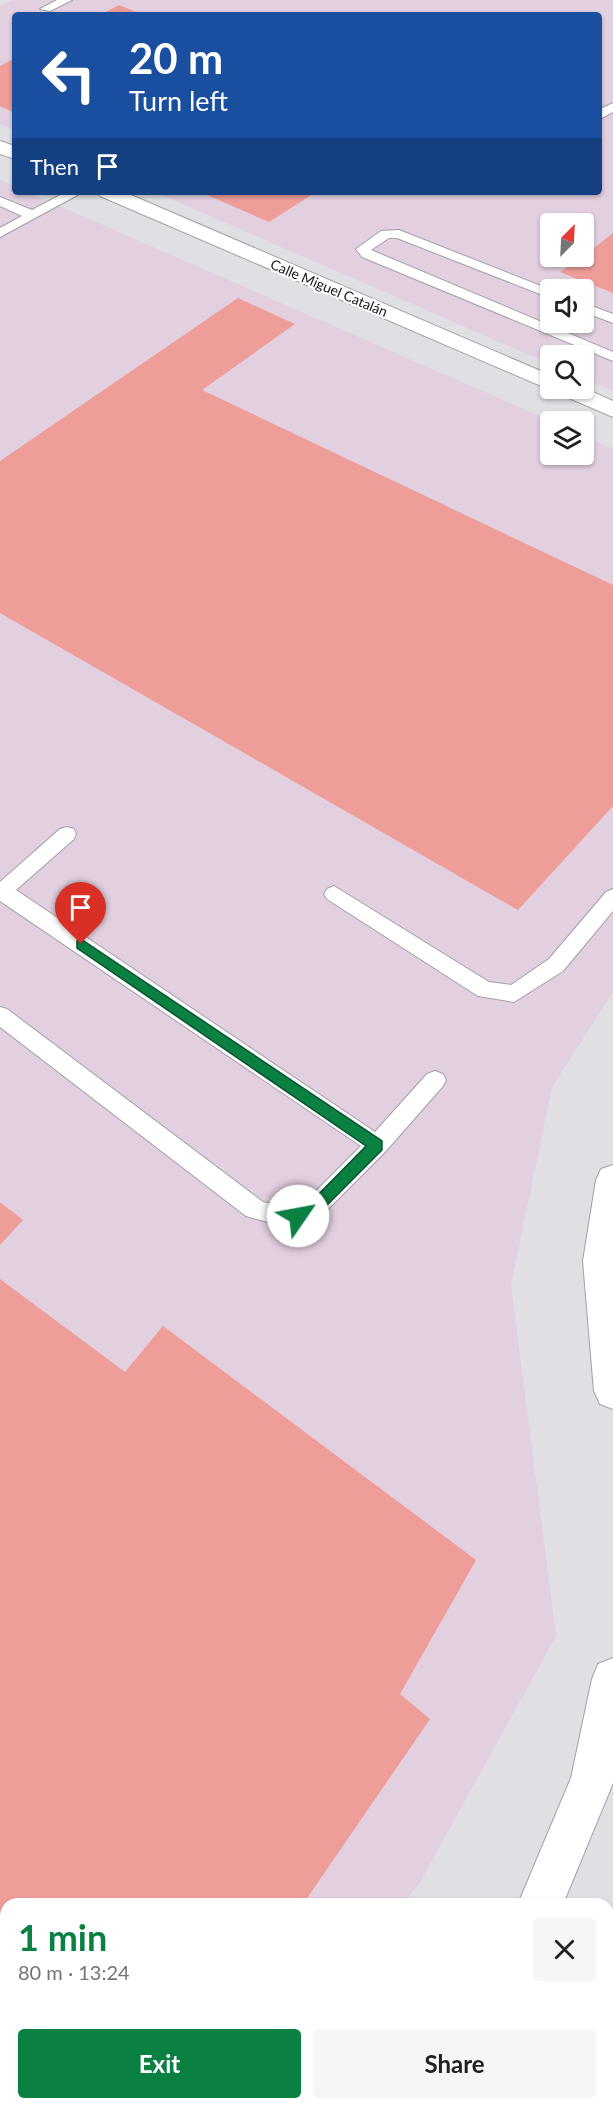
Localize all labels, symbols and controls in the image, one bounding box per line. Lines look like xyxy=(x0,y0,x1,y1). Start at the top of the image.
text: 20 m xyxy=(129,33,223,83)
icon: left xyxy=(30,36,108,114)
text: Turn left xyxy=(129,84,228,117)
icon: arrive xyxy=(91,150,124,183)
text: Then xyxy=(30,153,79,180)
north arrow xyxy=(540,213,594,267)
map controls xyxy=(540,213,594,465)
street label: Calle Miguel Catalán xyxy=(268,255,390,320)
button: sound xyxy=(540,279,594,333)
button: search xyxy=(540,345,594,399)
button: layers xyxy=(540,411,594,465)
pin xyxy=(55,882,106,944)
icon: arrive xyxy=(64,891,97,924)
position arrow xyxy=(266,1184,330,1248)
text: 1 min xyxy=(18,1915,107,1959)
button: close xyxy=(533,1918,596,1981)
text: 80 m · 13:24 xyxy=(18,1960,130,1984)
button: Exit xyxy=(18,2029,301,2098)
button: Share xyxy=(313,2029,596,2098)

